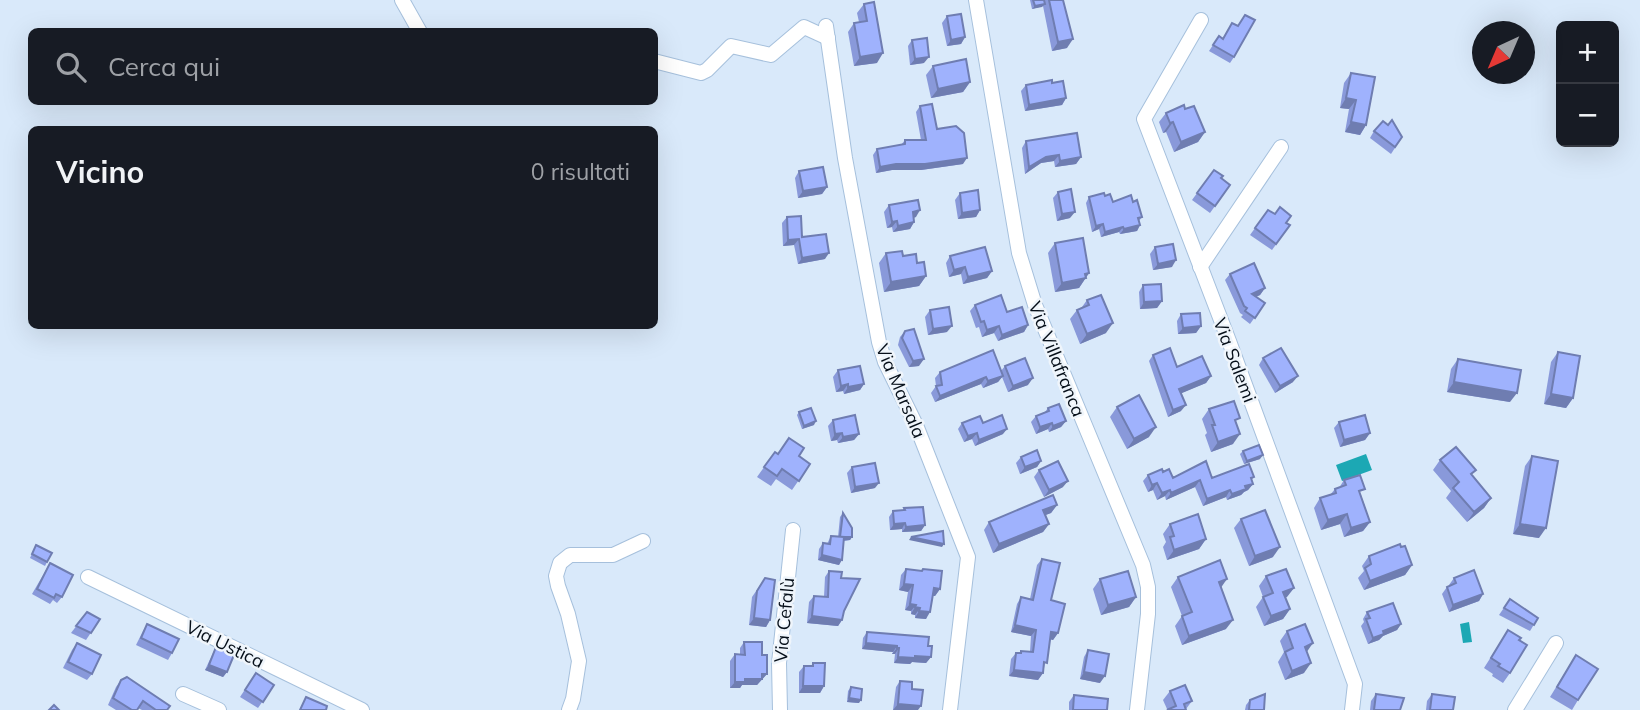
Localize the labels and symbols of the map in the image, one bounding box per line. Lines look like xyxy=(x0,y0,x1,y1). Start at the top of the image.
north arrow xyxy=(1472,21,1535,84)
street label: Via Villafranca xyxy=(1023,298,1091,420)
street label: Via Salemi xyxy=(1208,315,1262,405)
street label: Via Marsala xyxy=(871,341,931,441)
street label: Via Cefalù xyxy=(769,577,799,663)
street label: Via Ustica xyxy=(182,615,268,673)

